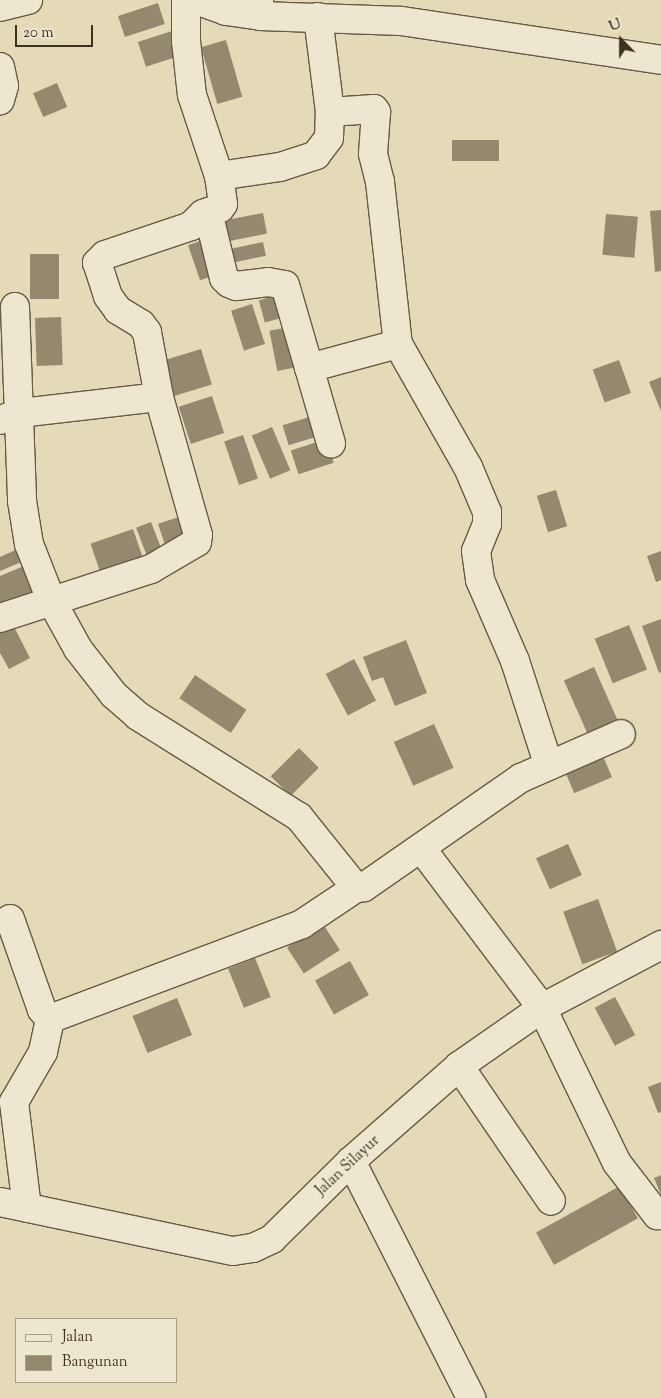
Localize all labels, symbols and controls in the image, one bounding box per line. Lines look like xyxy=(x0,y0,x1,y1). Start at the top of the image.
scale bar xyxy=(18,15,95,47)
north arrow xyxy=(596,15,646,65)
text: U xyxy=(606,15,624,38)
text: 20 m xyxy=(23,23,54,44)
street label: Jalan Silayur xyxy=(313,1132,383,1200)
legend xyxy=(15,1318,178,1383)
text: Jalan xyxy=(62,1327,93,1348)
text: Bangunan xyxy=(62,1352,128,1373)

